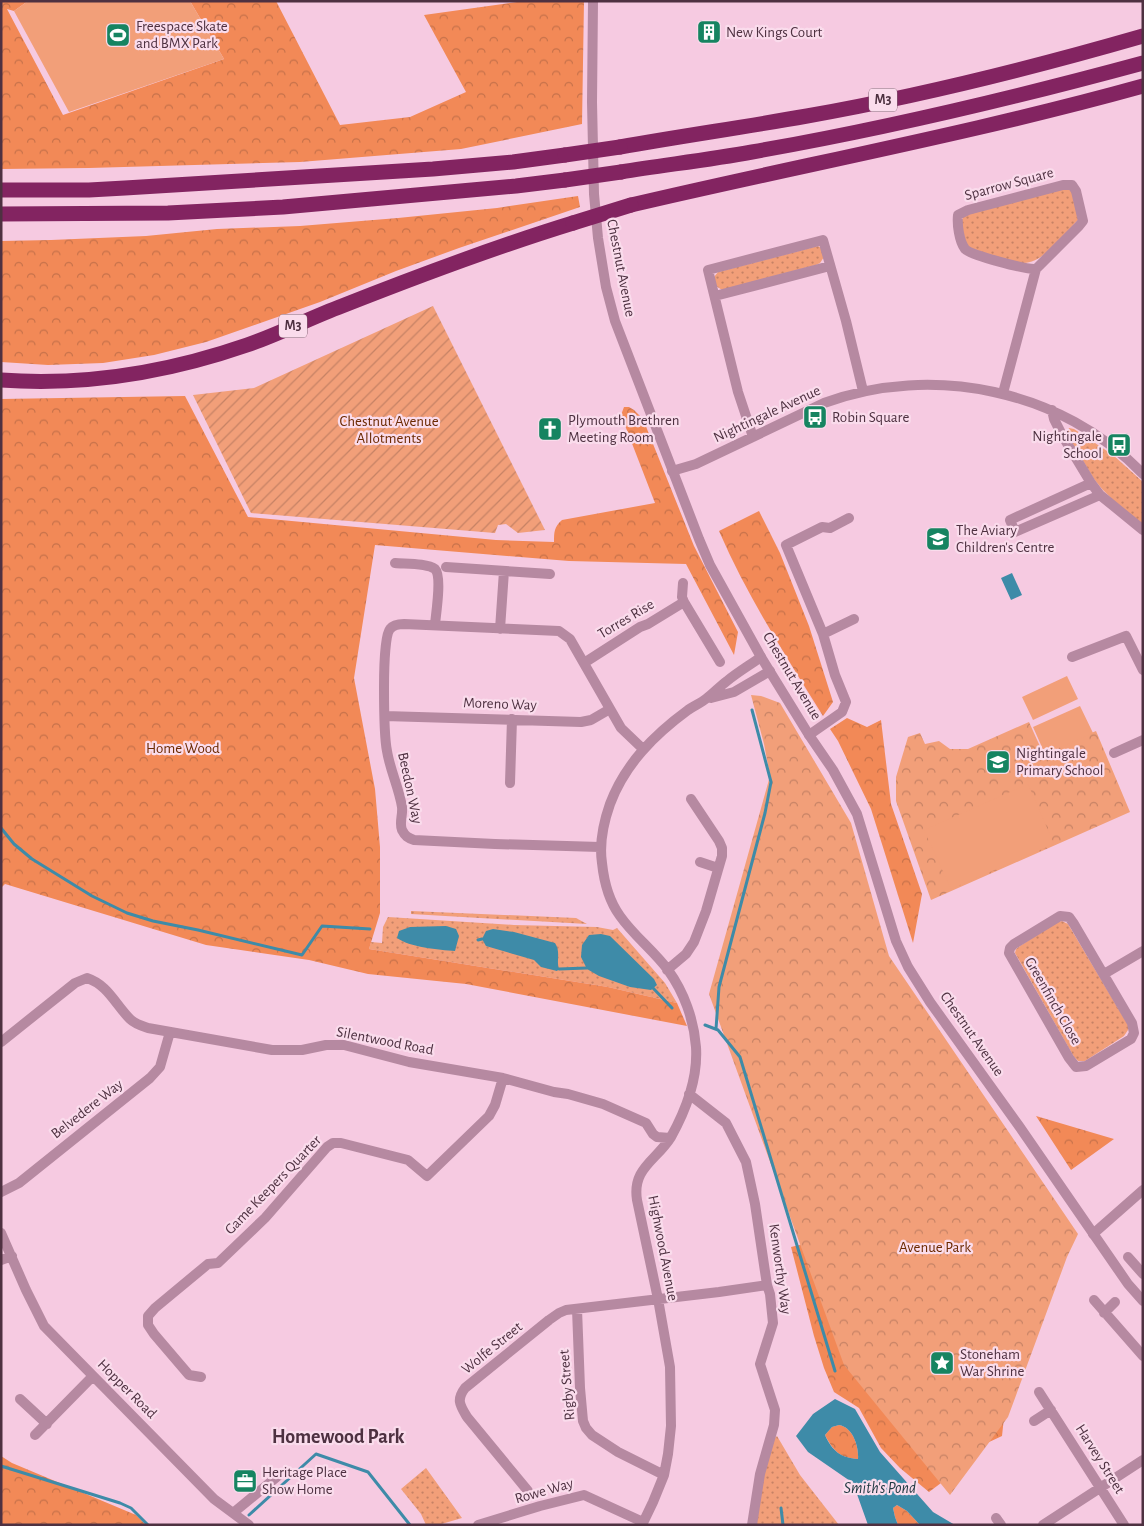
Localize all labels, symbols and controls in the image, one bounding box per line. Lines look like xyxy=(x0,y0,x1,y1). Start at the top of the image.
place label: Freespace Skate and BMX Park xyxy=(136,19,228,51)
building icon: New Kings Court xyxy=(696,19,722,45)
sports icon: Freespace Skate and BMX Park xyxy=(105,22,131,48)
place label: New Kings Court xyxy=(726,25,823,40)
road number: M3 xyxy=(869,88,897,112)
street label: Sparrow Square xyxy=(963,165,1055,203)
street label: Chestnut Avenue xyxy=(604,218,638,318)
road number: M3 xyxy=(279,314,307,338)
street label: Nightingale Avenue xyxy=(711,383,823,445)
bus stop icon: Robin Square xyxy=(802,404,828,430)
place label: Robin Square xyxy=(832,410,909,425)
place label: Plymouth Brethren Meeting Room xyxy=(568,413,680,445)
park label: Chestnut Avenue Allotments xyxy=(339,414,439,446)
church icon: Plymouth Brethren Meeting Room xyxy=(537,416,563,442)
place label: Nightingale School xyxy=(1032,429,1102,461)
bus stop icon: Nightingale School xyxy=(1106,432,1132,458)
place label: The Aviary Children's Centre xyxy=(956,523,1055,555)
school or university icon: The Aviary Children's Centre xyxy=(925,526,951,552)
street label: Torres Rise xyxy=(595,596,657,642)
street label: Chestnut Avenue xyxy=(760,630,824,722)
street label: Moreno Way xyxy=(463,695,538,713)
park label: Home Wood xyxy=(146,741,220,756)
place label: Nightingale Primary School xyxy=(1016,746,1104,778)
school or university icon: Nightingale Primary School xyxy=(985,749,1011,775)
street label: Beedon Way xyxy=(395,751,425,826)
street label: Greenfinch Close xyxy=(1022,955,1084,1047)
street label: Chestnut Avenue xyxy=(937,989,1007,1079)
street label: Silentwood Road xyxy=(335,1024,435,1058)
street label: Belvedere Way xyxy=(48,1076,126,1141)
street label: Game Keepers Quarter xyxy=(222,1132,324,1237)
street label: Highwood Avenue xyxy=(645,1194,681,1302)
street label: Kenworthy Way xyxy=(766,1223,794,1316)
park label: Avenue Park xyxy=(899,1240,971,1255)
street label: Wolfe Street xyxy=(459,1319,525,1377)
place label: Stoneham War Shrine xyxy=(960,1347,1024,1379)
street label: Rigby Street xyxy=(556,1349,578,1421)
place icon: Stoneham War Shrine xyxy=(929,1350,955,1376)
street label: Hopper Road xyxy=(95,1357,160,1422)
street label: Harvey Street xyxy=(1073,1422,1127,1497)
district label: Homewood Park xyxy=(272,1427,404,1447)
place label: Heritage Place Show Home xyxy=(262,1465,347,1497)
office icon: Heritage Place Show Home xyxy=(232,1468,258,1494)
street label: Rowe Way xyxy=(513,1475,575,1506)
water label: Smith's Pond xyxy=(844,1480,916,1496)

